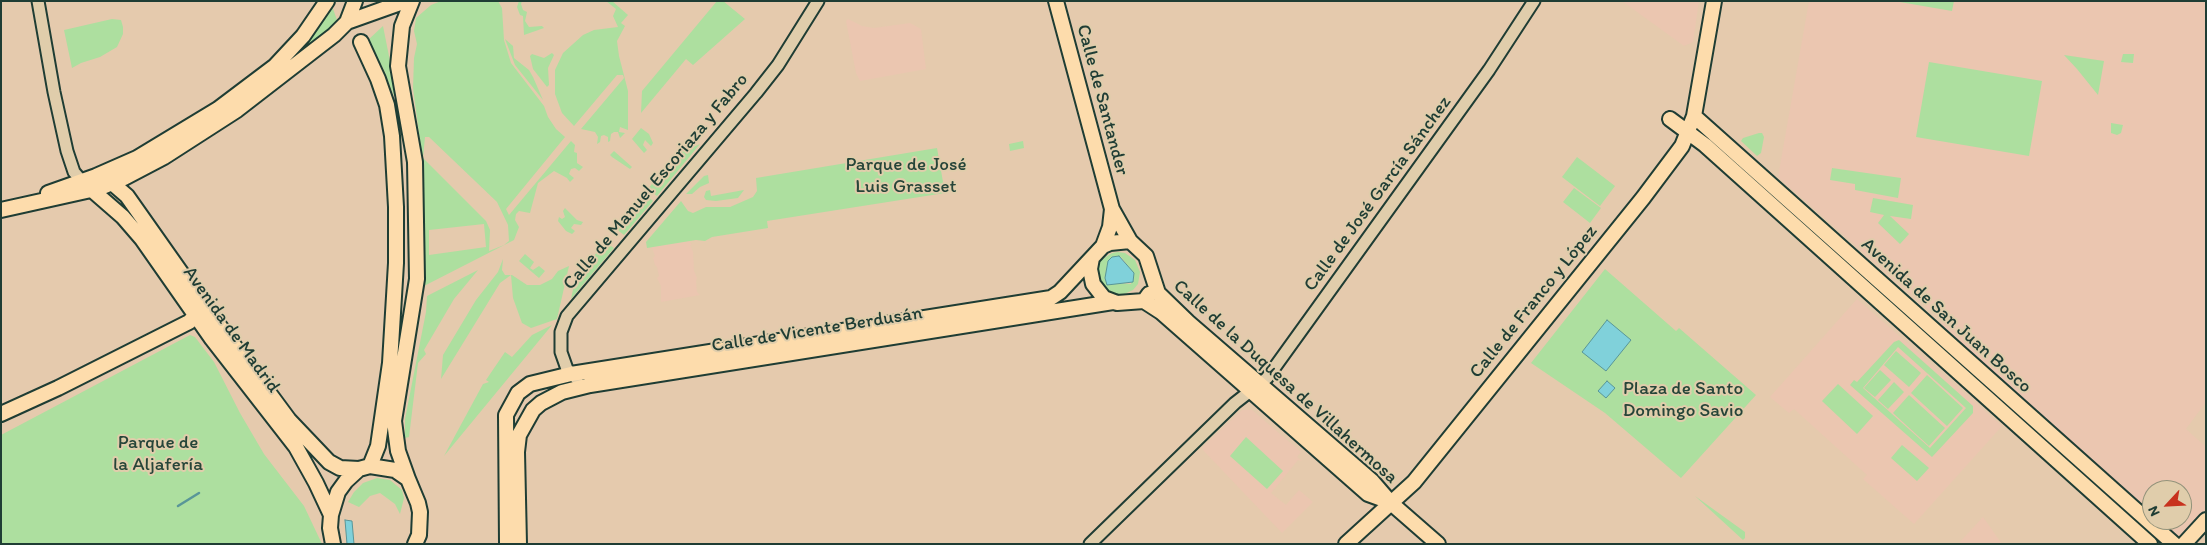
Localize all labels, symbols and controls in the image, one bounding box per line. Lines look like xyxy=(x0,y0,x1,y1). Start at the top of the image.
street label: Calle de Santander xyxy=(1071,22,1133,178)
street label: Calle de Manuel Escoriaza y Fabro xyxy=(559,69,753,295)
street label: Calle de José García Sánchez xyxy=(1299,92,1457,296)
park label: Parque de José Luis Grasset xyxy=(845,154,967,198)
street label: Calle de Franco y López xyxy=(1465,221,1603,383)
street label: Avenida de San Juan Bosco xyxy=(1856,233,2036,399)
street label: Avenida de Madrid xyxy=(178,262,284,398)
street label: Calle de la Duquesa de Villahermosa xyxy=(1168,275,1402,489)
street label: Calle de Vicente Berdusán xyxy=(710,302,924,358)
park label: Plaza de Santo Domingo Savio xyxy=(1623,378,1743,422)
park label: Parque de la Aljafería xyxy=(113,432,203,476)
north arrow xyxy=(2142,480,2192,530)
text: N xyxy=(2144,503,2164,519)

